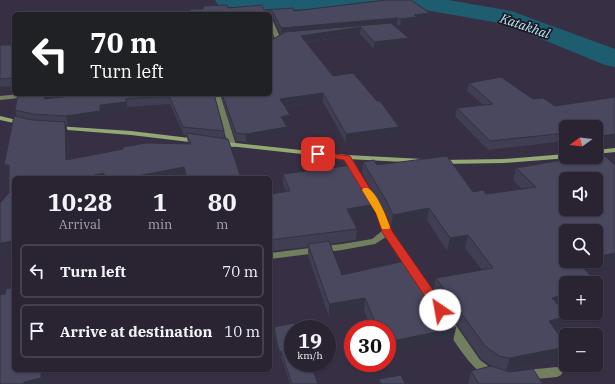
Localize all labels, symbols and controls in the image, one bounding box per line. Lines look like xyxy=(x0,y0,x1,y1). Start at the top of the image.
water label: Katakhal xyxy=(497,9,552,43)
text: 70 m xyxy=(90,24,157,61)
icon: left xyxy=(24,28,76,80)
text: Turn left xyxy=(90,60,164,83)
north arrow xyxy=(559,120,603,164)
map controls xyxy=(559,120,603,372)
pin xyxy=(301,137,335,171)
icon: arrive xyxy=(307,143,329,165)
button: sound xyxy=(559,172,603,216)
text: 10:28 xyxy=(47,186,112,218)
text: 1 xyxy=(153,186,167,218)
text: 80 xyxy=(208,186,237,218)
text: Arrival xyxy=(59,216,101,233)
text: min xyxy=(148,216,172,233)
text: m xyxy=(216,216,228,233)
button: search xyxy=(559,224,603,268)
icon: left xyxy=(26,260,48,282)
text: Turn left xyxy=(60,262,126,281)
text: 70 m xyxy=(222,262,258,281)
button: + xyxy=(559,276,603,320)
position arrow xyxy=(419,289,461,331)
icon: arrive xyxy=(26,320,48,342)
speed limit sign: 30 xyxy=(344,320,396,372)
text: Arrive at destination xyxy=(60,322,212,341)
text: 10 m xyxy=(224,322,260,341)
text: 19 xyxy=(298,327,322,354)
button: − xyxy=(559,328,603,372)
text: km/h xyxy=(297,349,323,362)

